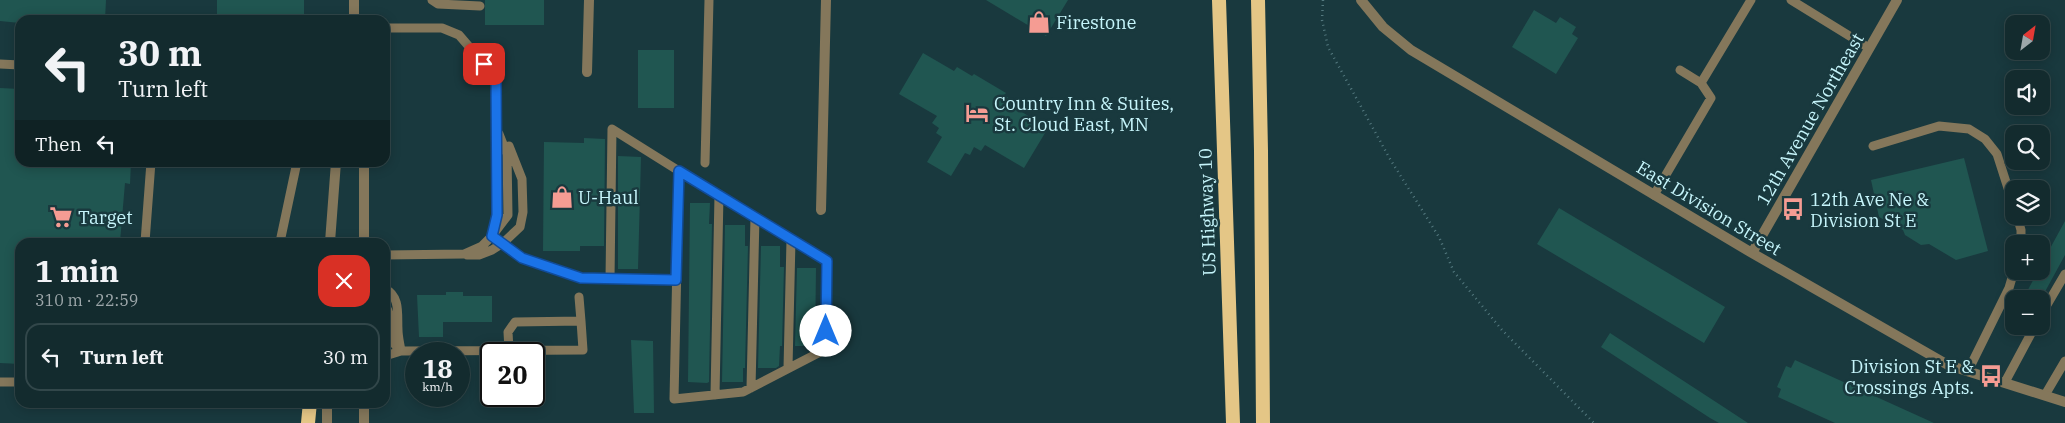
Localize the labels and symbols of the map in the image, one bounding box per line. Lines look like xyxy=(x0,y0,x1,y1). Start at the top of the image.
shop icon: Firestone xyxy=(1026,9,1052,35)
place label: Firestone xyxy=(1056,11,1136,34)
north arrow xyxy=(2005,15,2050,60)
street label: 12th Avenue Northeast xyxy=(1751,29,1869,209)
pin xyxy=(463,43,505,85)
place label: Country Inn & Suites, St. Cloud East, MN xyxy=(994,92,1174,136)
hotel icon: Country Inn & Suites, St. Cloud East, MN xyxy=(964,100,990,126)
street label: US Highway 10 xyxy=(1193,148,1221,276)
street label: East Division Street xyxy=(1632,156,1786,260)
shop icon: U-Haul xyxy=(549,184,575,210)
place label: U-Haul xyxy=(578,186,639,209)
place label: 12th Ave Ne & Division St E xyxy=(1810,188,1929,232)
bus stop icon: 12th Ave Ne & Division St E xyxy=(1780,196,1806,222)
supermarket icon: Target xyxy=(48,204,74,230)
place label: Target xyxy=(78,206,133,229)
position arrow xyxy=(799,304,851,356)
speed limit sign: 20 xyxy=(480,342,545,407)
place label: Division St E & Crossings Apts. xyxy=(1844,355,1974,399)
bus stop icon: Division St E & Crossings Apts. xyxy=(1978,363,2004,389)

